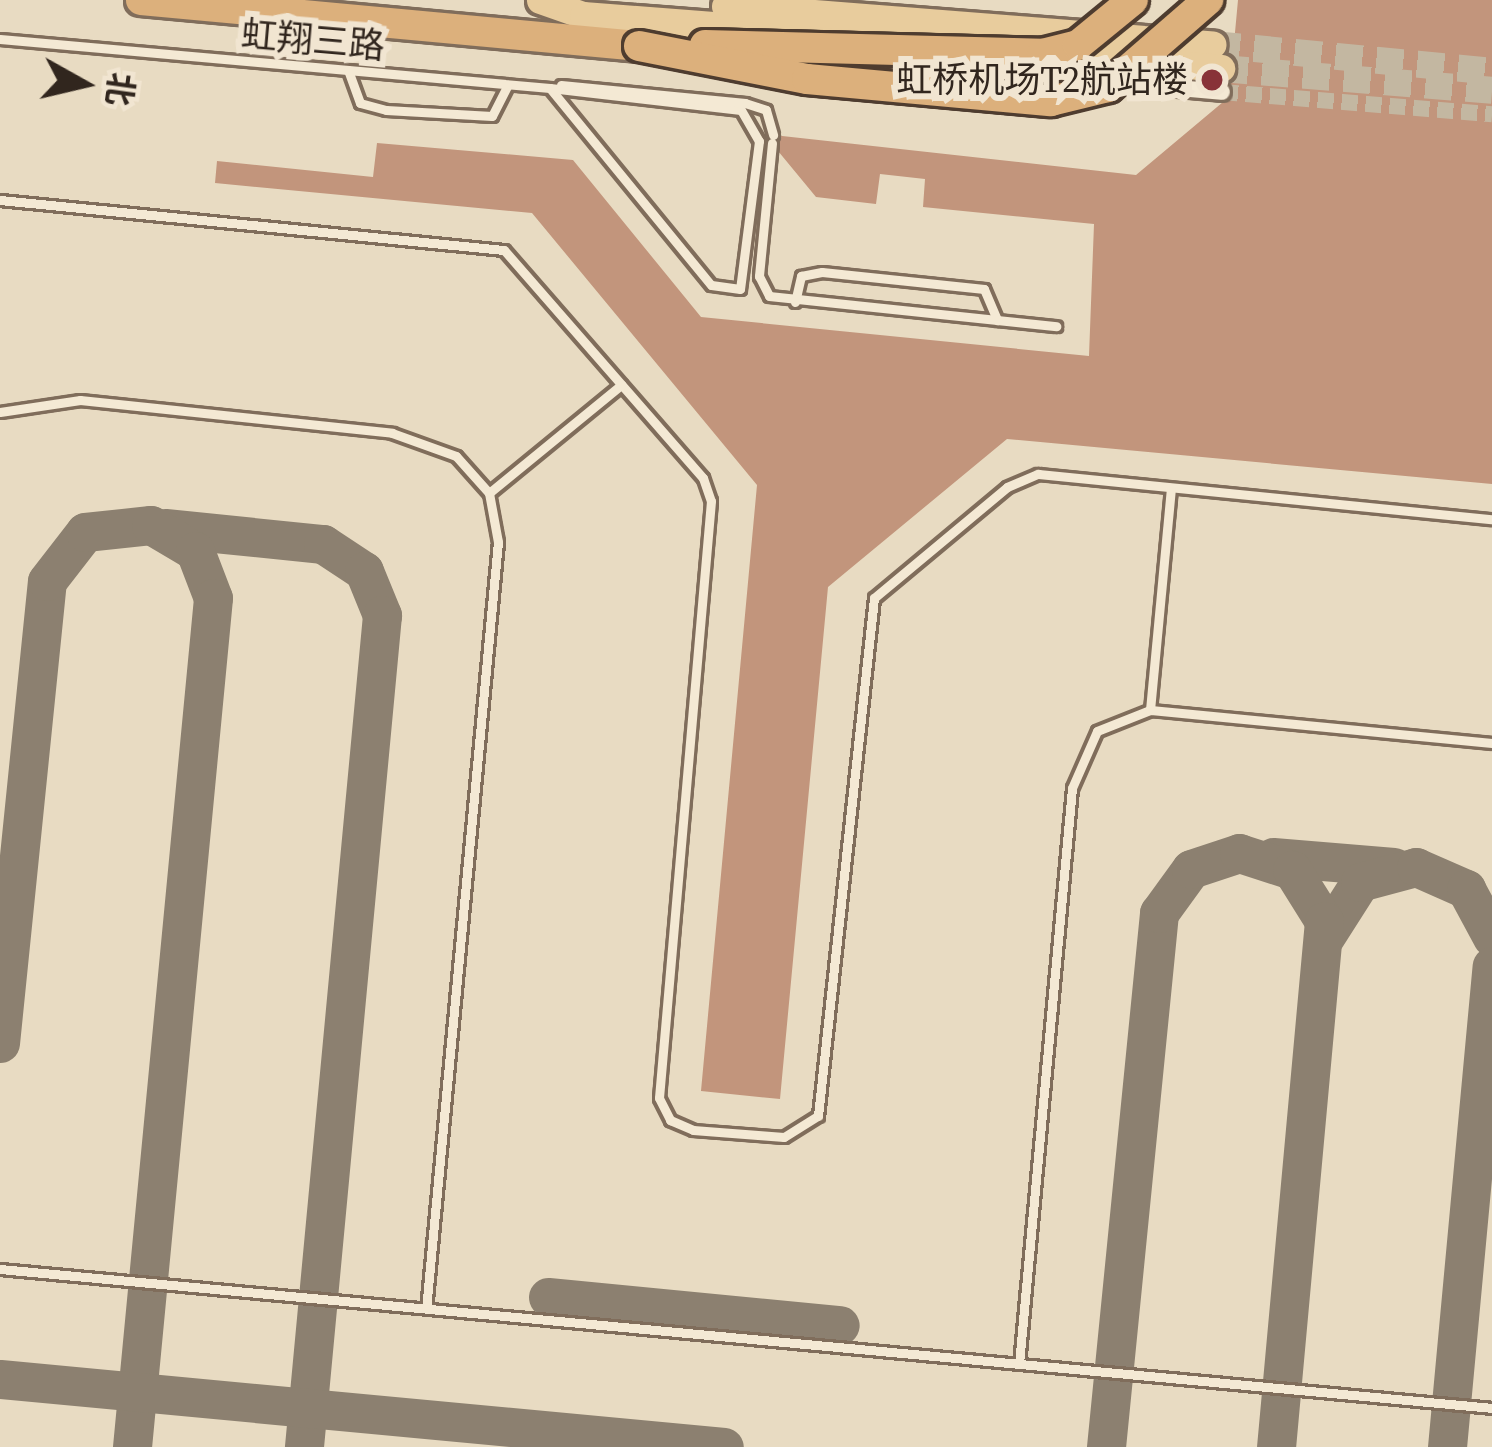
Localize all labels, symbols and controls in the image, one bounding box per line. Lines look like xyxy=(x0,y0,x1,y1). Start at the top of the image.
street label: 虹翔三路 xyxy=(239,12,387,68)
north arrow xyxy=(24,24,144,144)
place label: 虹桥机场T2航站楼 xyxy=(896,58,1188,102)
marker: 虹桥机场T2航站楼 xyxy=(1199,67,1225,93)
text: 北 xyxy=(96,70,145,109)

